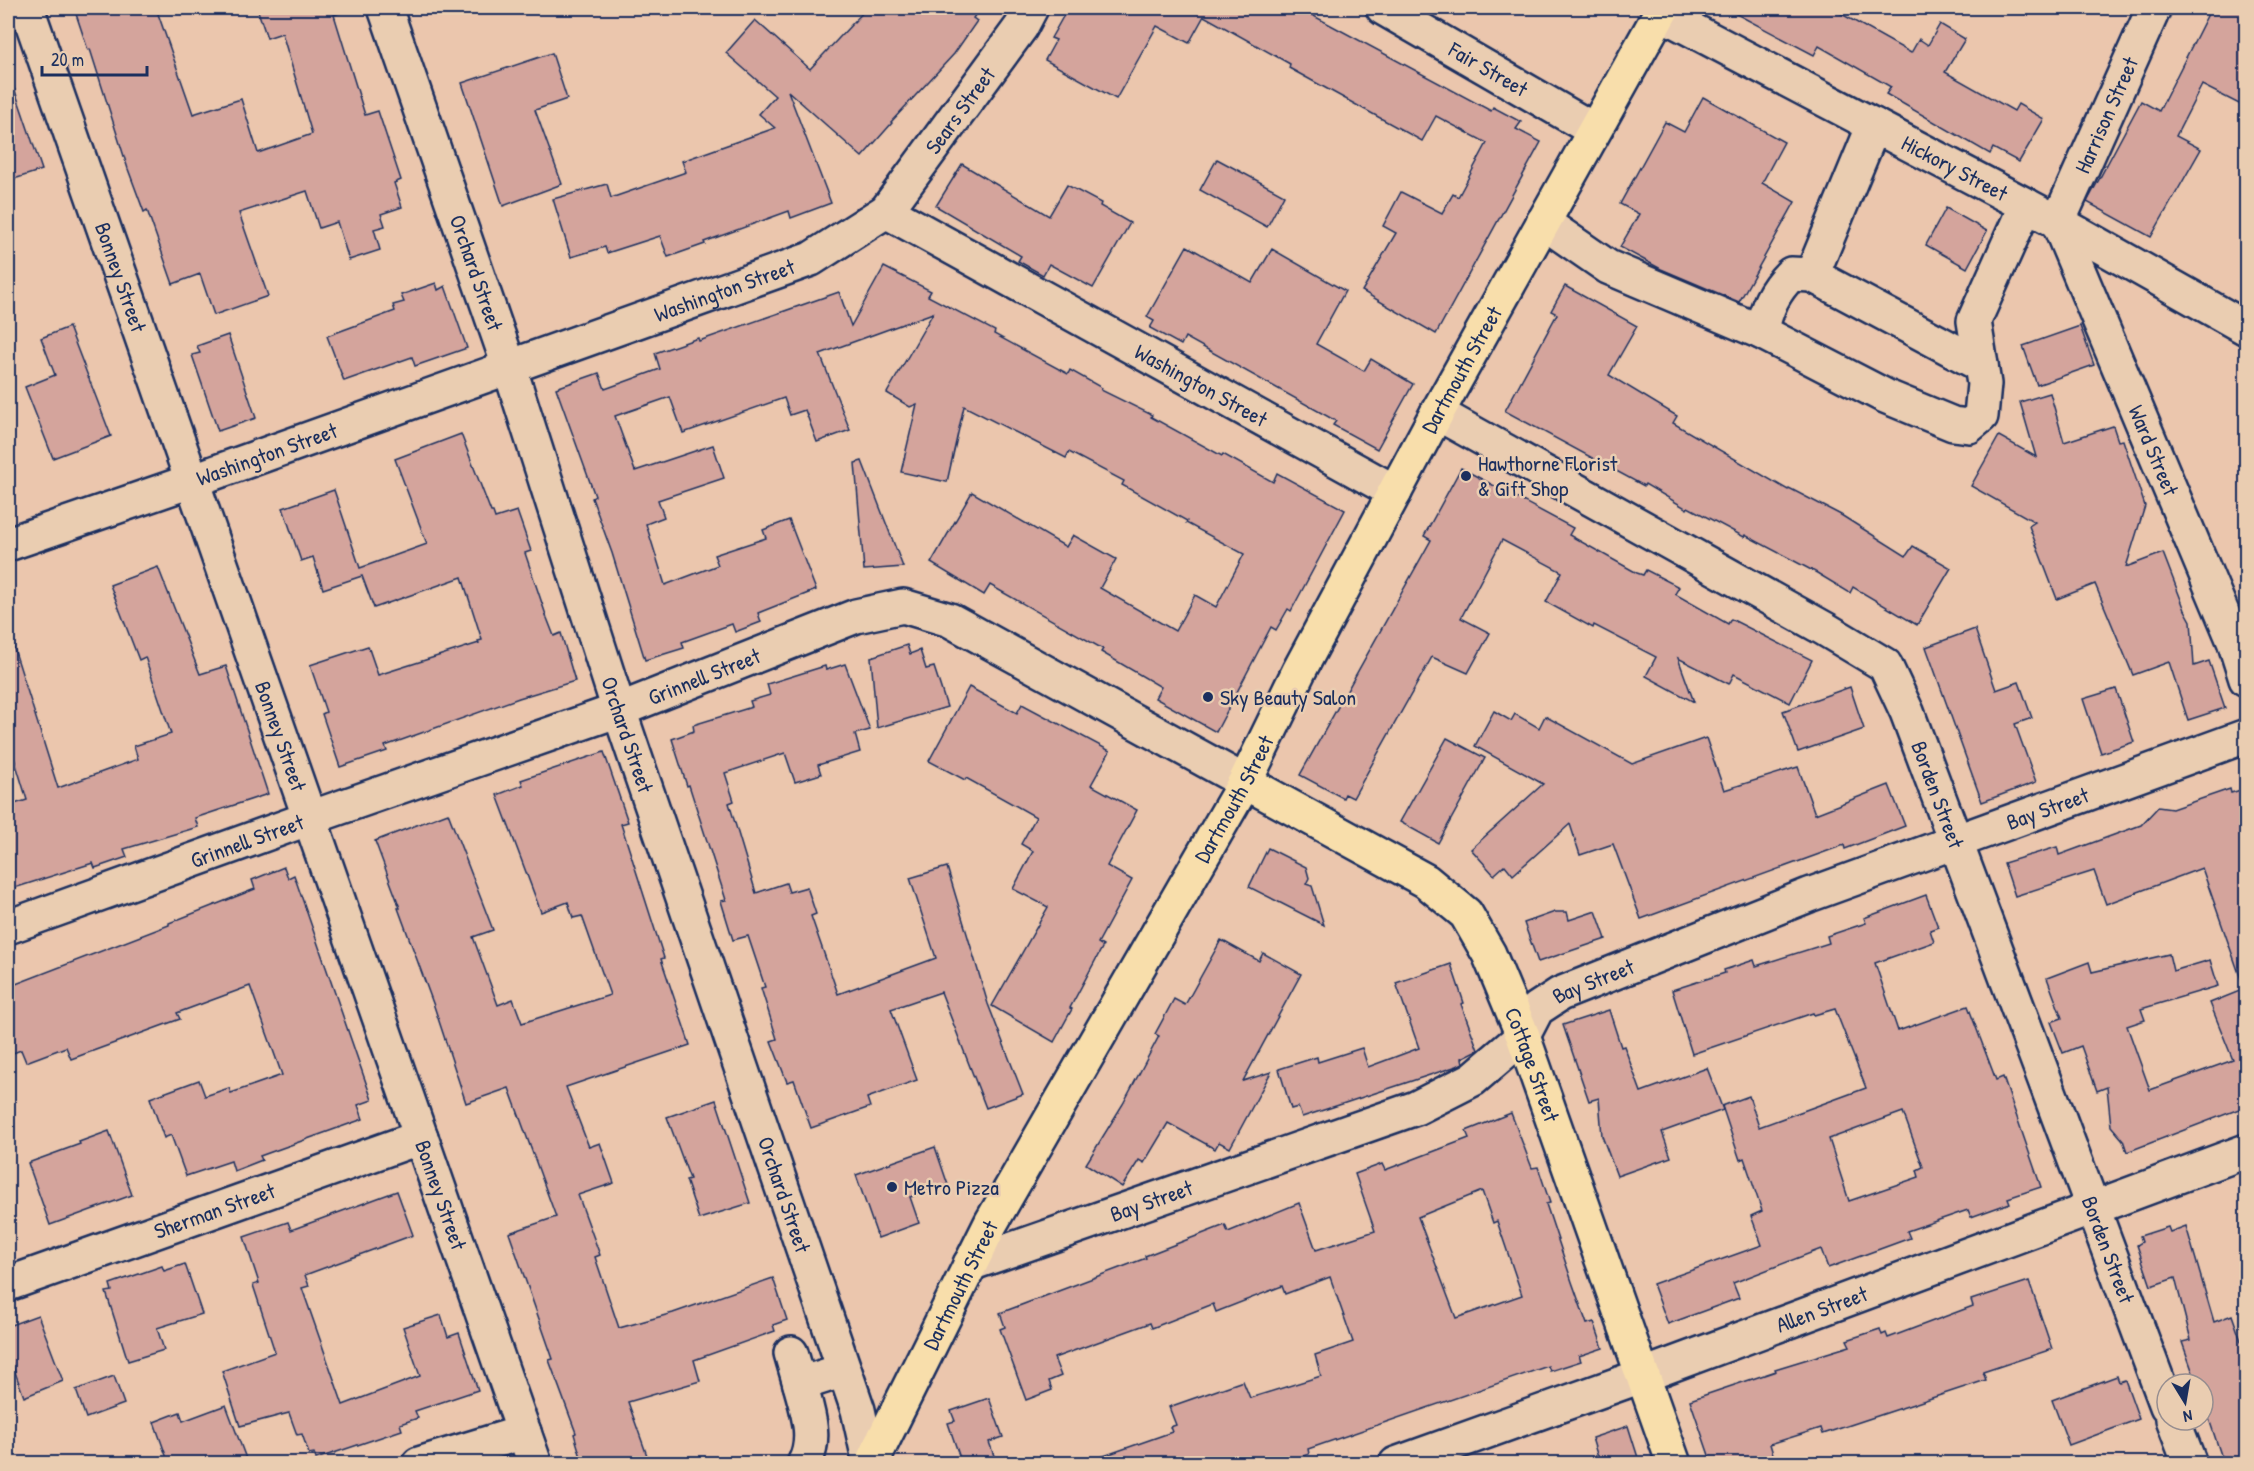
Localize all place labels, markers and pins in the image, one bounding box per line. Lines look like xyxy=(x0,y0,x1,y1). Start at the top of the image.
place label: Hawthorne Florist & Gift Shop xyxy=(1478,448,1618,503)
marker: Hawthorne Florist & Gift Shop xyxy=(1459,469,1473,483)
place label: Sky Beauty Salon xyxy=(1220,682,1356,712)
marker: Sky Beauty Salon xyxy=(1201,690,1215,704)
place label: Metro Pizza xyxy=(904,1172,999,1202)
marker: Metro Pizza xyxy=(885,1180,899,1194)

